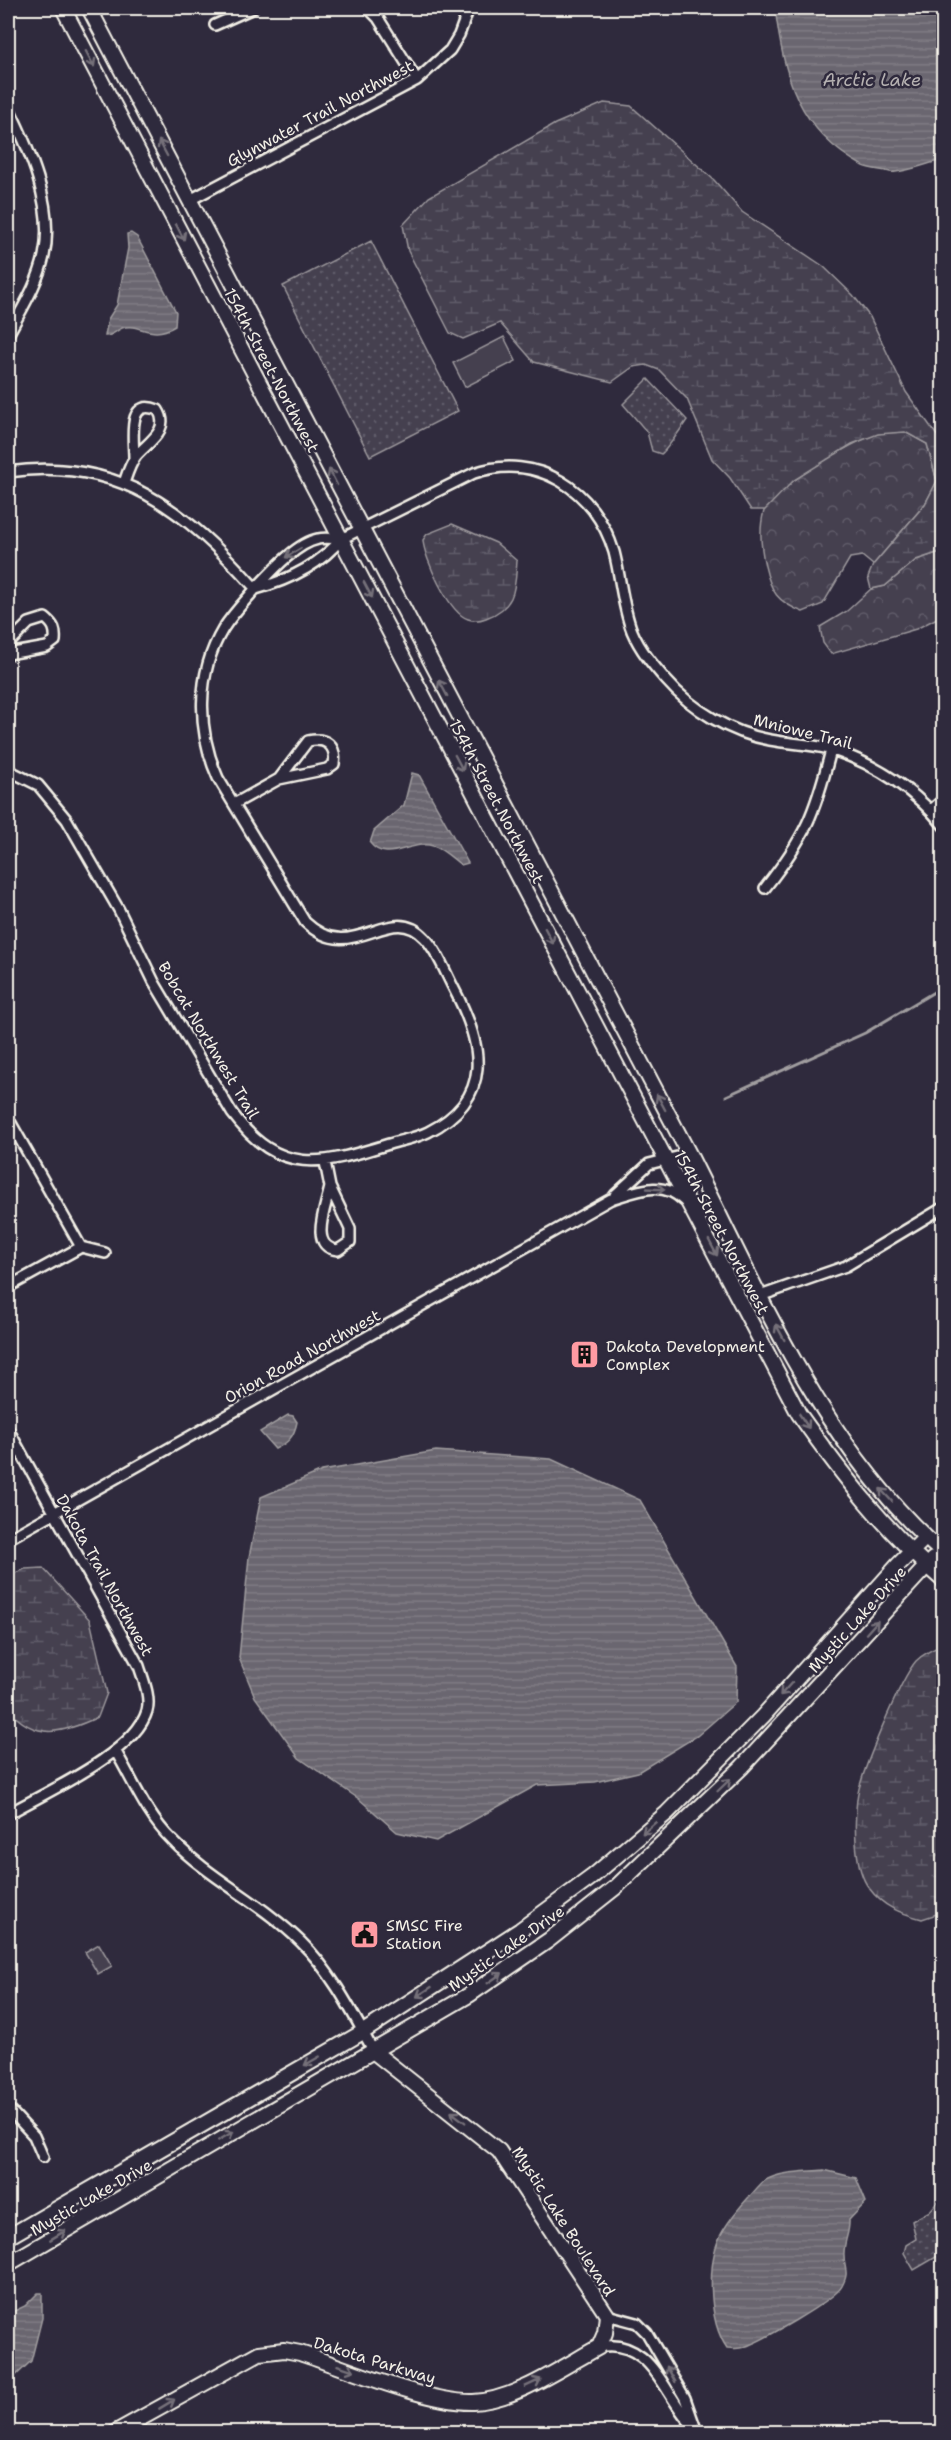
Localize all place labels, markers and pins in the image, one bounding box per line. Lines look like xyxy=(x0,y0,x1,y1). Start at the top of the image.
place label: Dakota Development Complex xyxy=(606,1336,765,1375)
building icon: Dakota Development Complex xyxy=(569,1339,601,1371)
place label: SMSC Fire Station xyxy=(386,1915,463,1954)
public building icon: SMSC Fire Station xyxy=(349,1918,381,1950)

